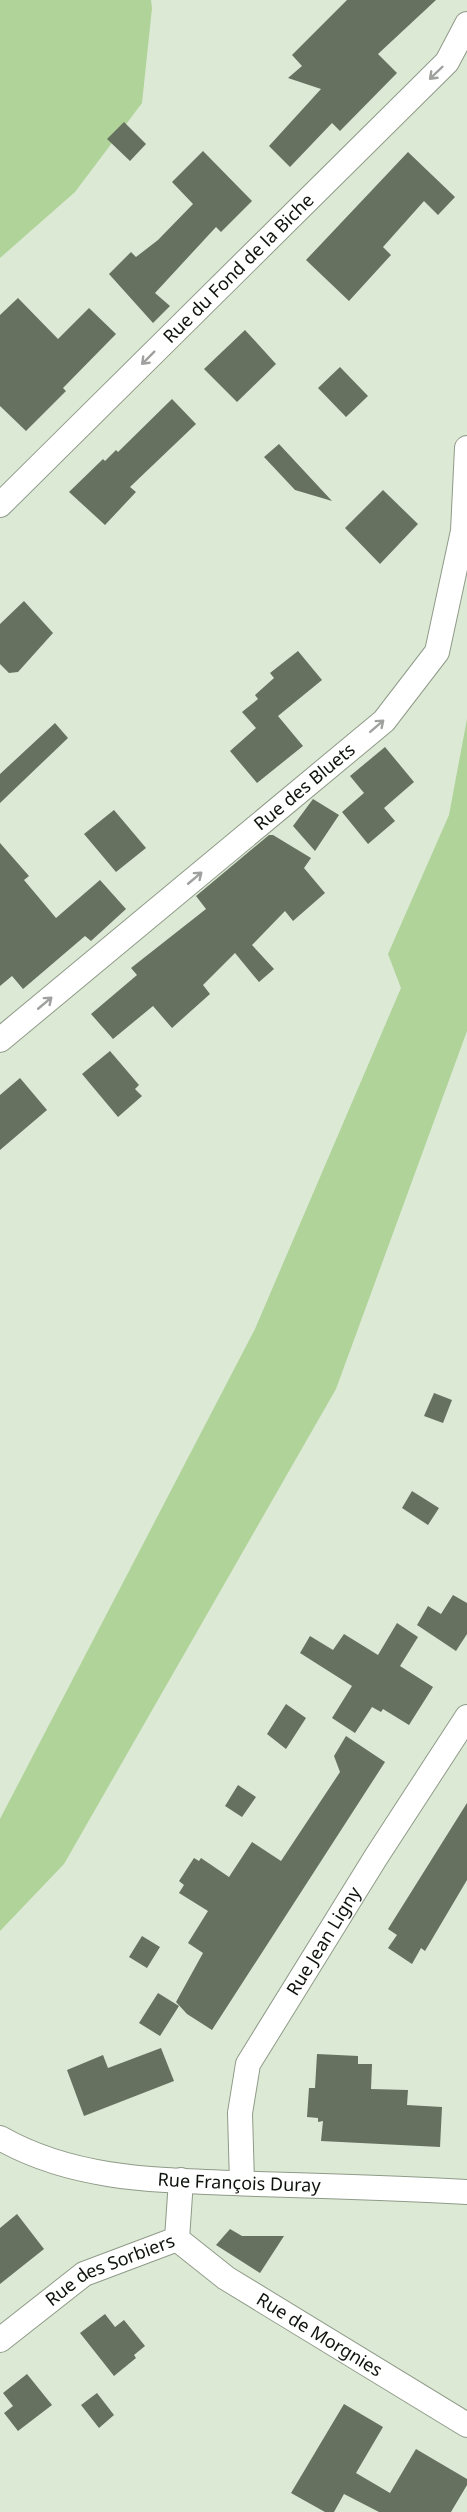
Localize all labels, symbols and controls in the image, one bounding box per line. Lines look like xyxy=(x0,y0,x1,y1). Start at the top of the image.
one-way arrow xyxy=(429,66,444,80)
street label: Rue du Fond de la Biche xyxy=(157,188,318,348)
one-way arrow xyxy=(140,350,155,365)
one-way arrow xyxy=(369,719,384,733)
street label: Rue des Bluets xyxy=(248,737,360,835)
one-way arrow xyxy=(187,871,202,885)
one-way arrow xyxy=(37,996,53,1009)
street label: Rue Jean Ligny xyxy=(280,1881,366,2000)
street label: Rue François Duray xyxy=(157,2167,322,2197)
street label: Rue des Sorbiers xyxy=(40,2228,178,2311)
street label: Rue de Morgnies xyxy=(253,2287,387,2382)

